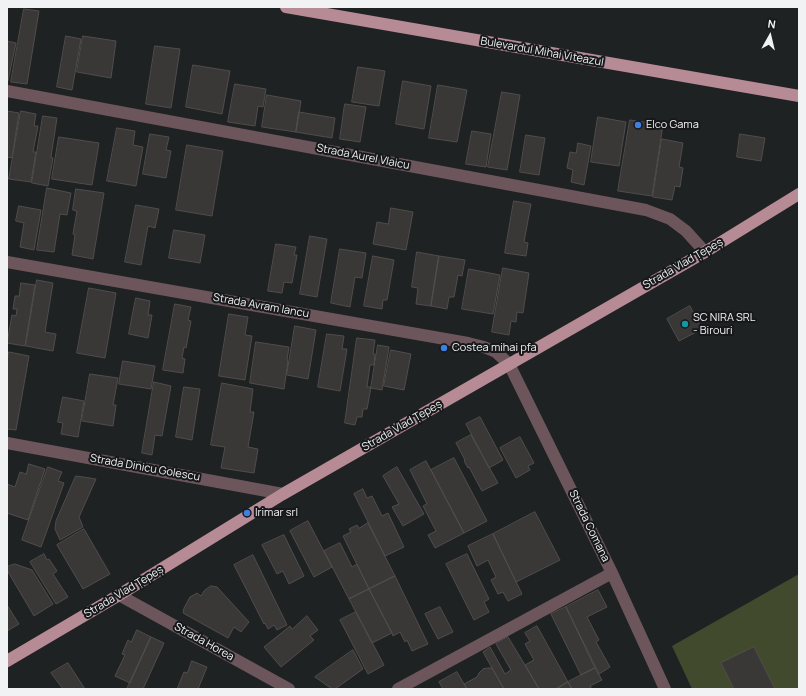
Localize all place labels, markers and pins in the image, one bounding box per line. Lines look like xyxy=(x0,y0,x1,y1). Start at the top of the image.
place label: Elco Gama xyxy=(646,118,699,132)
marker: Elco Gama xyxy=(633,120,643,130)
place label: SC NIRA SRL - Birouri xyxy=(693,311,755,337)
marker: SC NIRA SRL - Birouri xyxy=(680,319,690,329)
place label: Costea mihai pfa xyxy=(452,341,537,355)
marker: Costea mihai pfa xyxy=(439,343,449,353)
place label: Irimar srl xyxy=(255,506,298,520)
marker: Irimar srl xyxy=(242,508,252,518)

